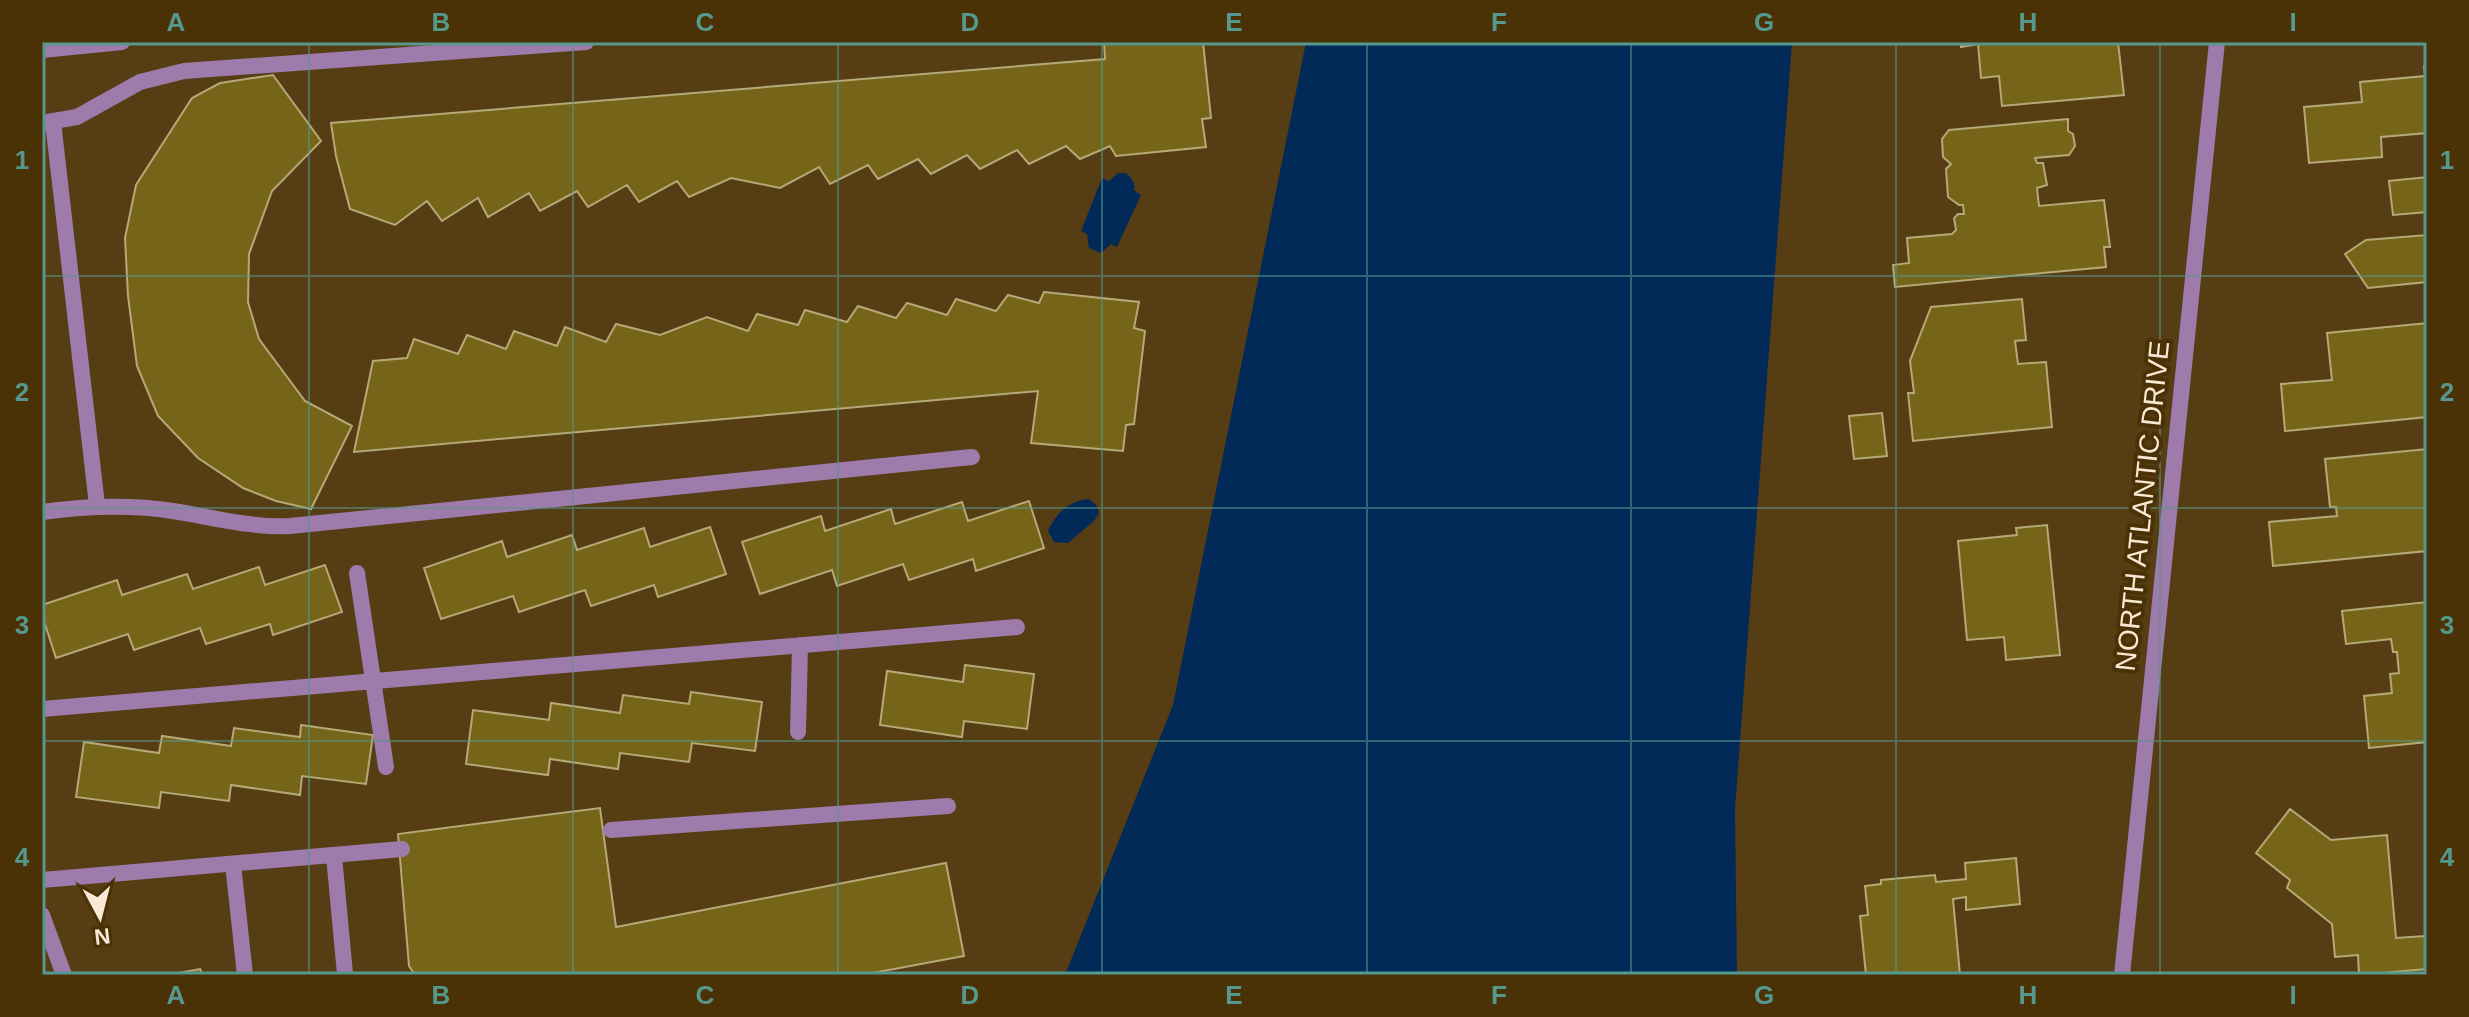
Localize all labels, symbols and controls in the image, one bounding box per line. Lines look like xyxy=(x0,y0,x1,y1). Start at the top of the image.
text: A xyxy=(167,7,186,37)
text: B xyxy=(432,7,450,37)
text: C xyxy=(696,7,715,37)
text: D xyxy=(961,7,979,37)
text: E xyxy=(1225,7,1243,37)
text: F xyxy=(1491,7,1507,37)
text: G xyxy=(1754,7,1774,37)
text: H xyxy=(2019,7,2037,37)
text: I xyxy=(2289,7,2297,37)
text: 1 xyxy=(15,145,29,175)
text: 1 xyxy=(2440,145,2454,175)
street label: NORTH ATLANTIC DRIVE xyxy=(2110,339,2175,673)
text: 2 xyxy=(15,377,29,407)
text: 2 xyxy=(2440,377,2454,407)
text: 3 xyxy=(15,610,29,640)
text: 3 xyxy=(2440,610,2454,640)
text: 4 xyxy=(15,842,30,872)
text: 4 xyxy=(2440,842,2455,872)
north arrow xyxy=(60,877,140,957)
text: N xyxy=(93,923,112,950)
text: A xyxy=(167,980,186,1010)
text: B xyxy=(432,980,450,1010)
text: C xyxy=(696,980,715,1010)
text: D xyxy=(961,980,979,1010)
text: E xyxy=(1225,980,1243,1010)
text: F xyxy=(1491,980,1507,1010)
text: G xyxy=(1754,980,1774,1010)
text: H xyxy=(2019,980,2037,1010)
text: I xyxy=(2289,980,2297,1010)

